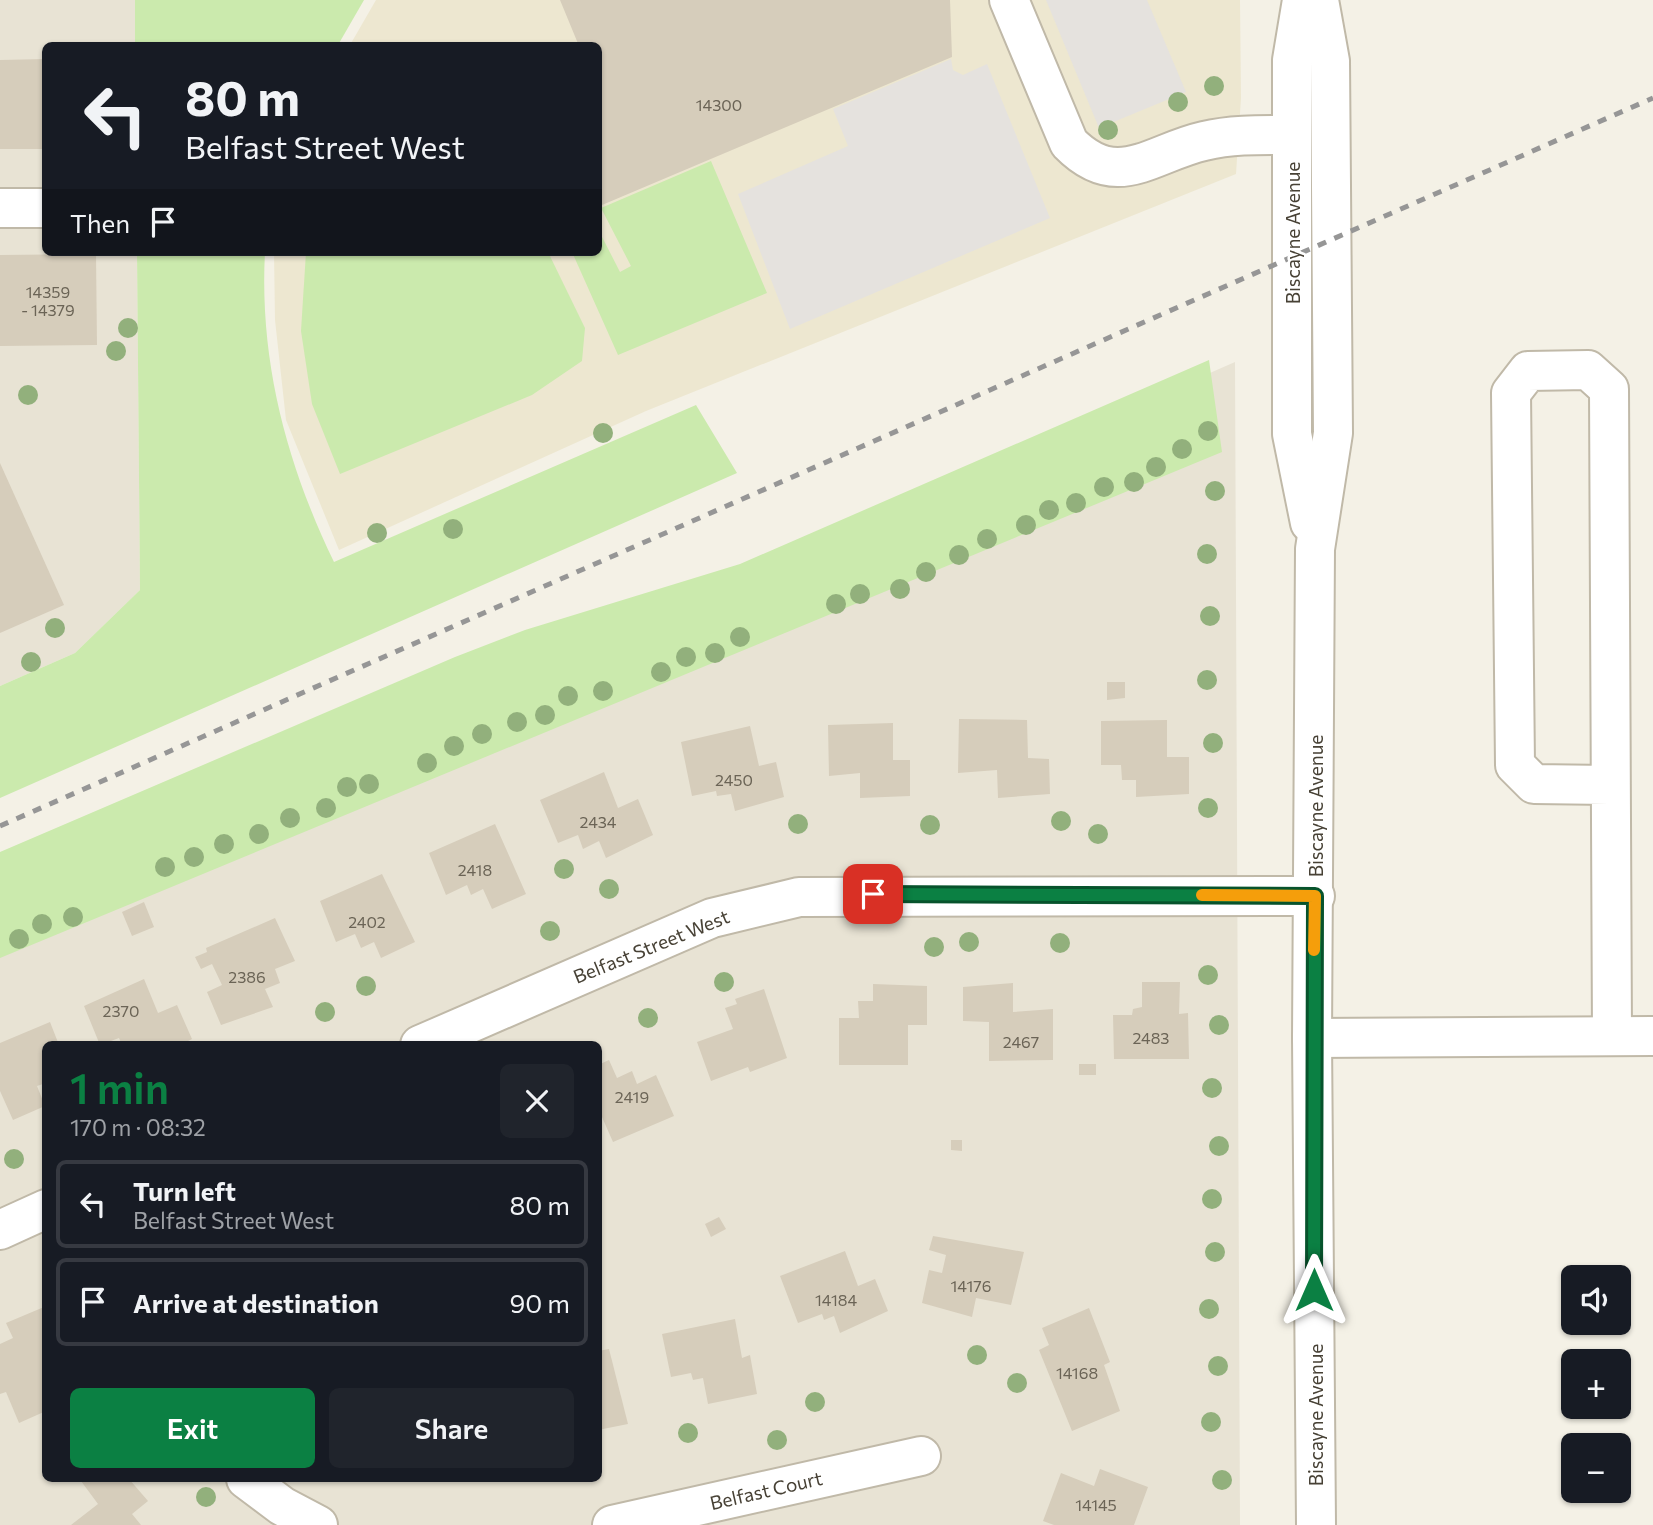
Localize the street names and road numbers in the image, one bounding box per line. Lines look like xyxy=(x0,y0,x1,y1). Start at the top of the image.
street label: Biscayne Avenue xyxy=(1281,162,1304,304)
street label: Biscayne Avenue xyxy=(1304,735,1327,877)
street label: Belfast Street West xyxy=(570,904,733,988)
street label: Biscayne Avenue xyxy=(1304,1344,1327,1486)
street label: Belfast Court xyxy=(708,1466,825,1514)

